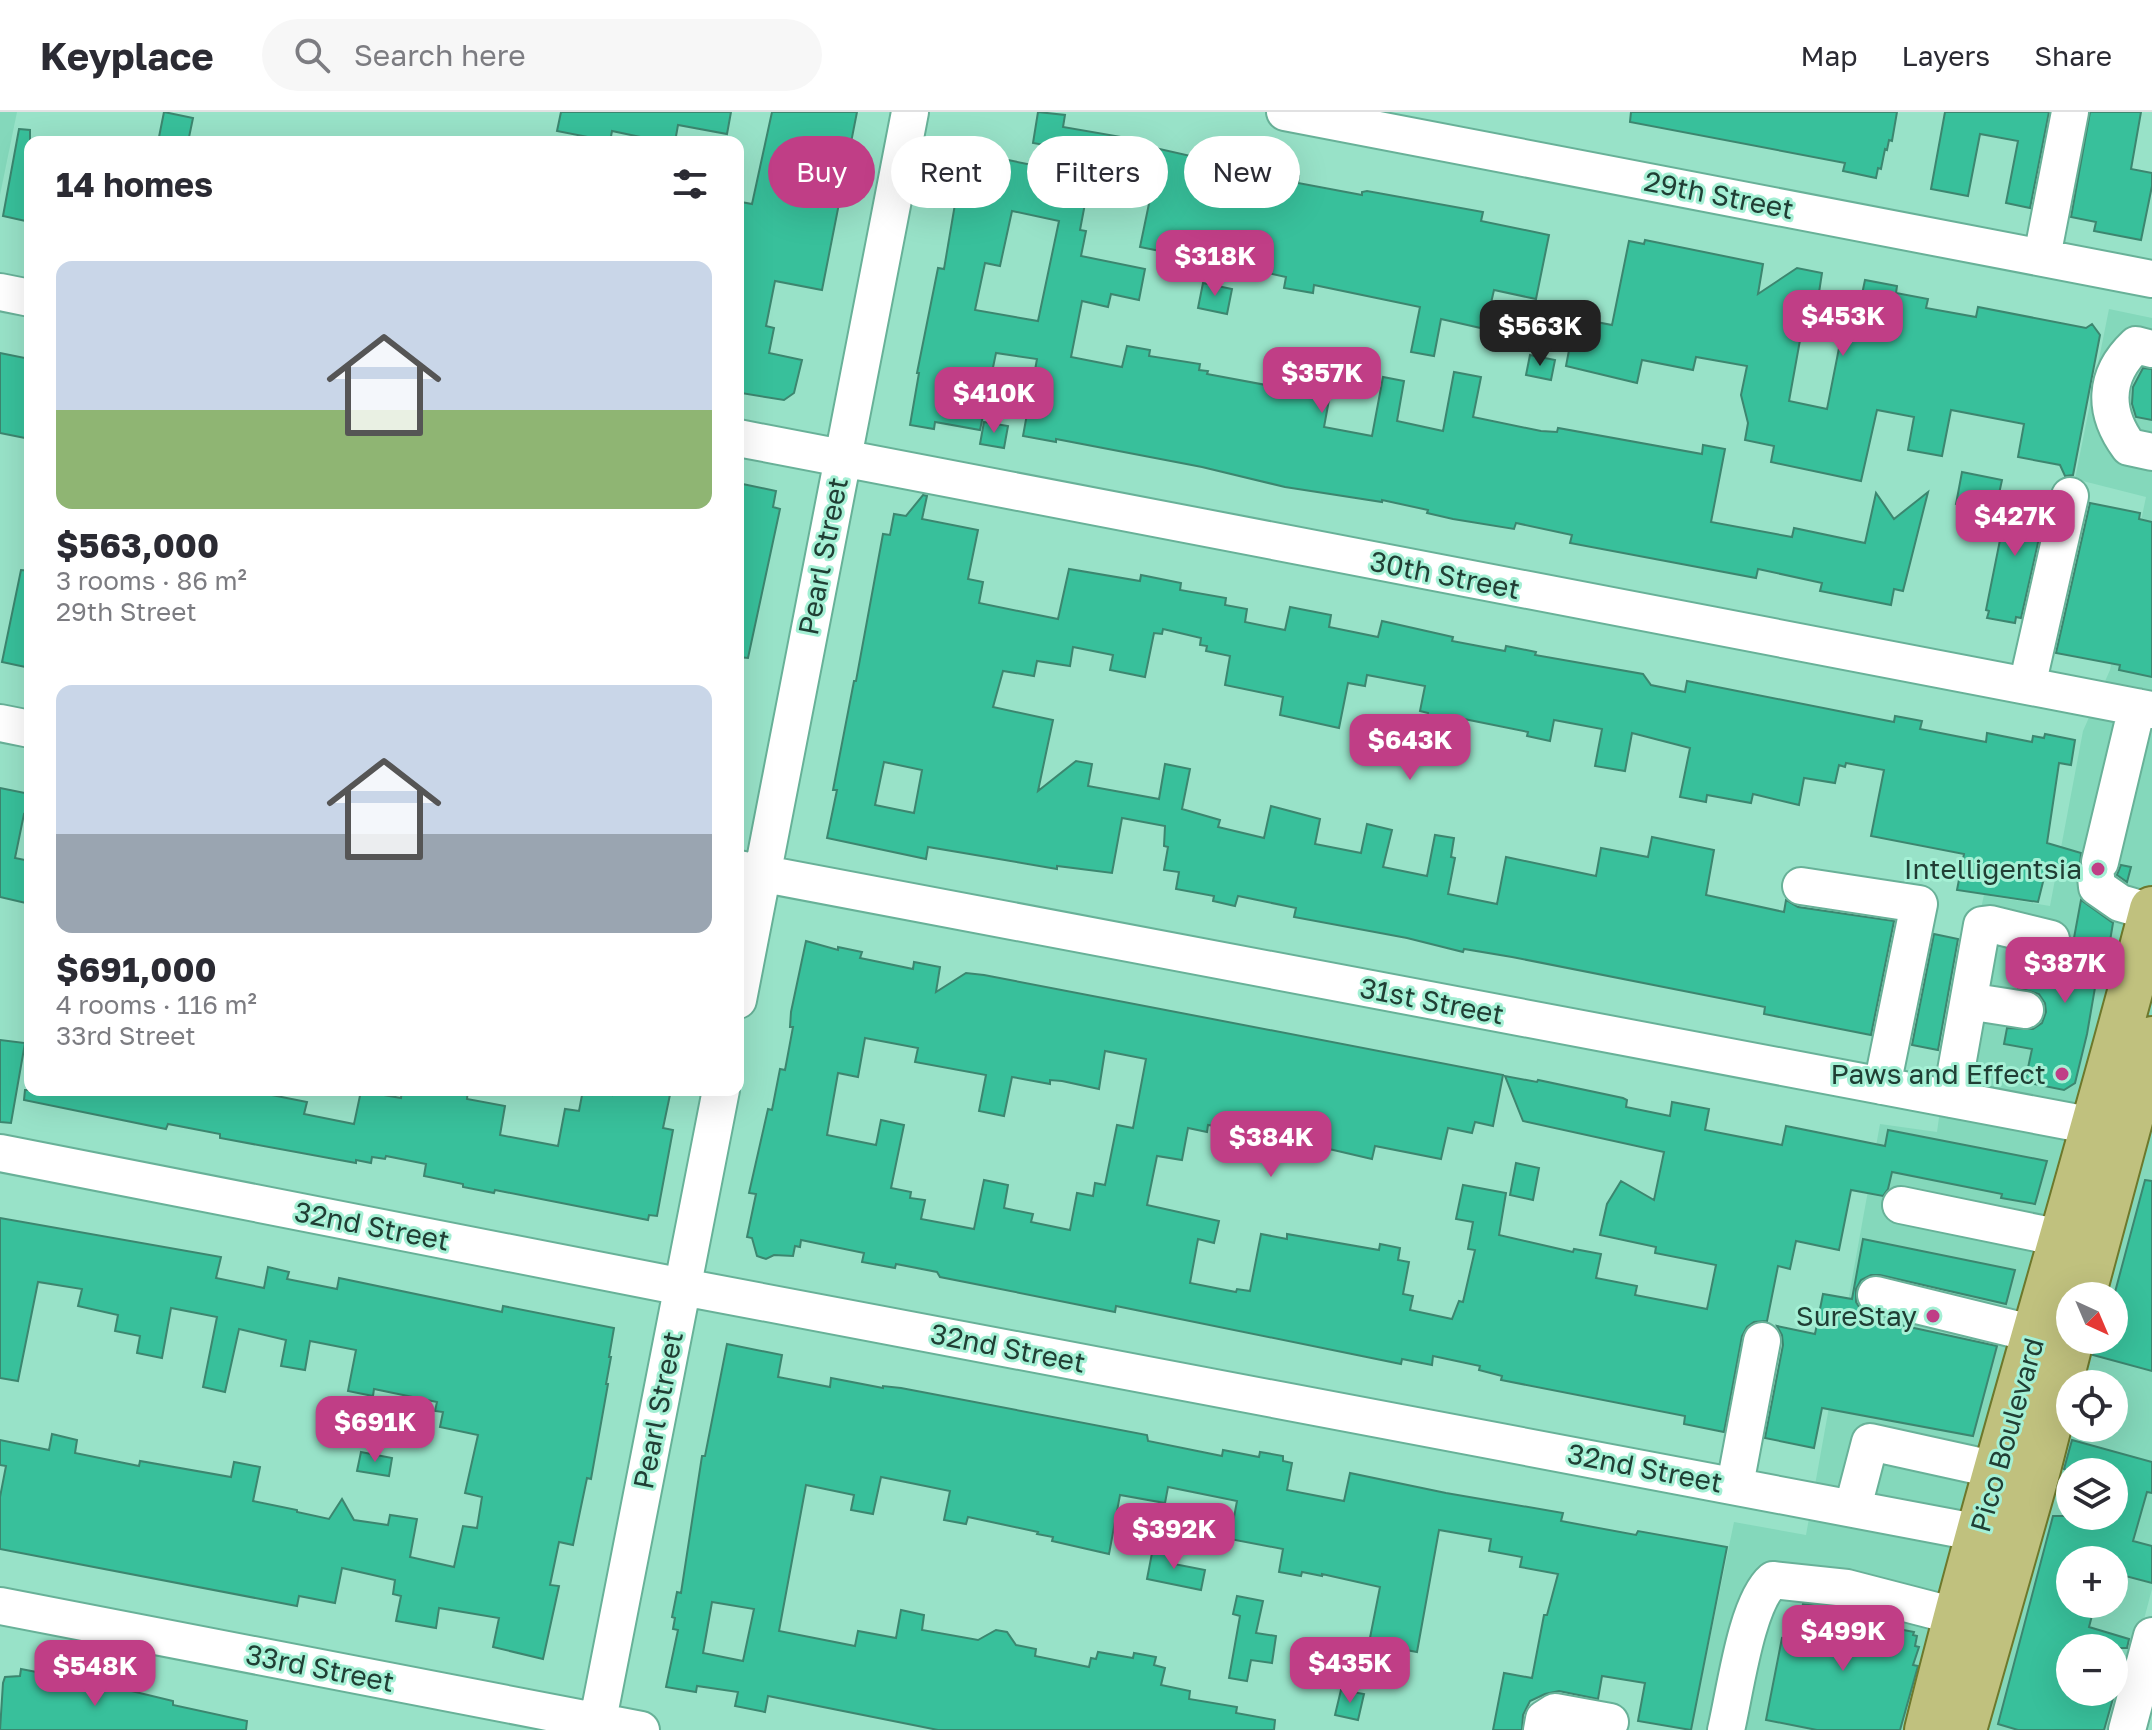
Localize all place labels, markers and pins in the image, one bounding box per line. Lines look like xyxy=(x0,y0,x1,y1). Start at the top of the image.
pin: $318K xyxy=(1159,230,1271,298)
pin: $453K xyxy=(1787,290,1899,358)
pin: $563K xyxy=(1484,300,1596,368)
pin: $357K xyxy=(1266,347,1378,415)
pin: $410K xyxy=(938,367,1050,435)
pin: $427K xyxy=(1959,490,2071,558)
pin: $643K xyxy=(1354,714,1466,782)
place label: Intelligentsia xyxy=(1904,852,2082,885)
marker: Intelligentsia xyxy=(2089,860,2107,878)
pin: $387K xyxy=(2009,937,2121,1005)
place label: Paws and Effect xyxy=(1830,1057,2046,1090)
marker: Paws and Effect xyxy=(2053,1065,2071,1083)
pin: $384K xyxy=(1215,1111,1327,1179)
place label: SureStay xyxy=(1796,1299,1917,1332)
marker: SureStay xyxy=(1924,1307,1942,1325)
pin: $691K xyxy=(319,1396,431,1464)
pin: $392K xyxy=(1118,1503,1230,1571)
pin: $499K xyxy=(1787,1605,1899,1673)
pin: $435K xyxy=(1294,1637,1406,1705)
pin: $548K xyxy=(39,1640,151,1708)

